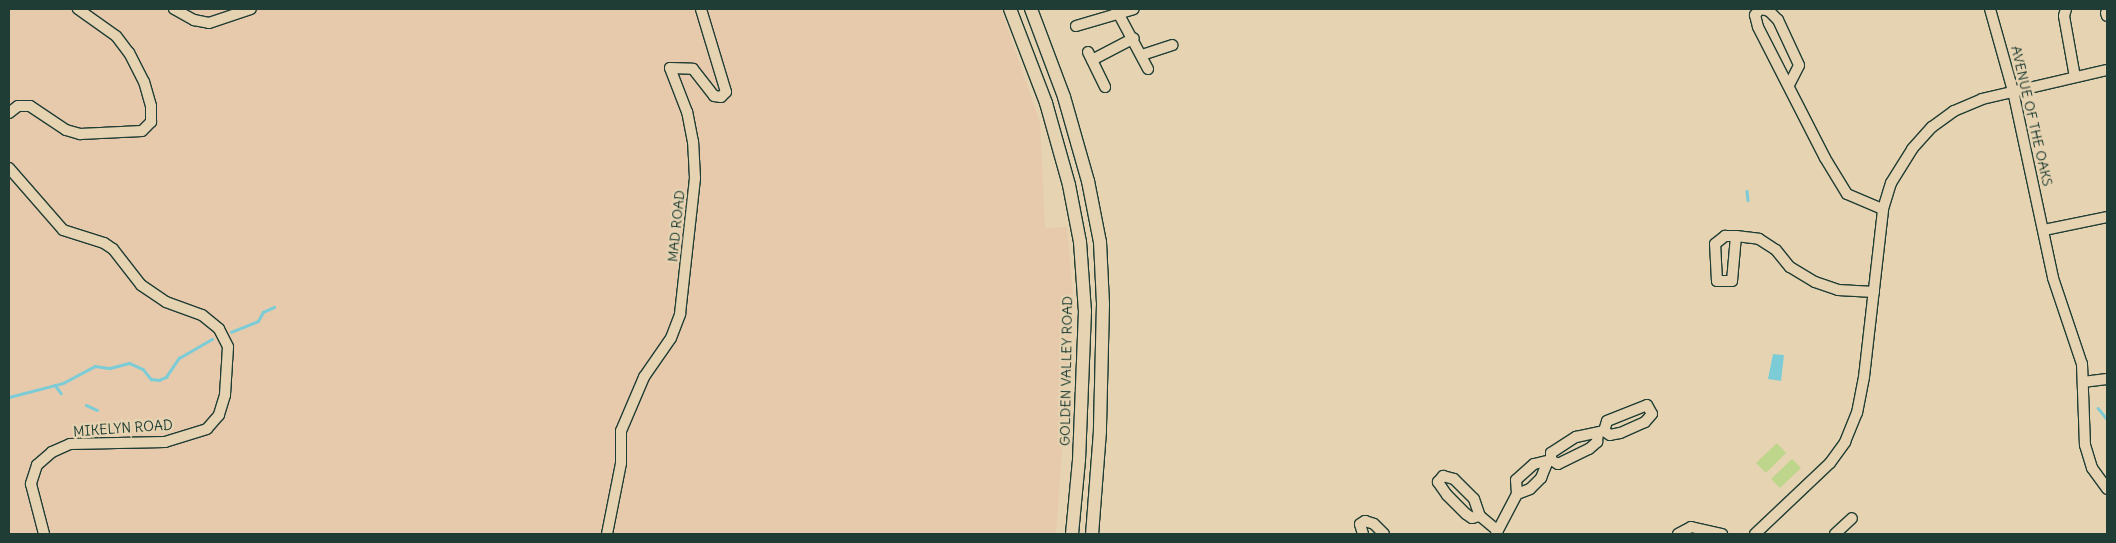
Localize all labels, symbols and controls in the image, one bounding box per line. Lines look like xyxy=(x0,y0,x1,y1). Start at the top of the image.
street label: AVENUE OF THE OAKS xyxy=(2008,44,2056,188)
street label: MAD ROAD xyxy=(664,189,688,263)
street label: GOLDEN VALLEY ROAD xyxy=(1056,296,1076,446)
street label: MIKELYN ROAD xyxy=(73,416,173,440)

